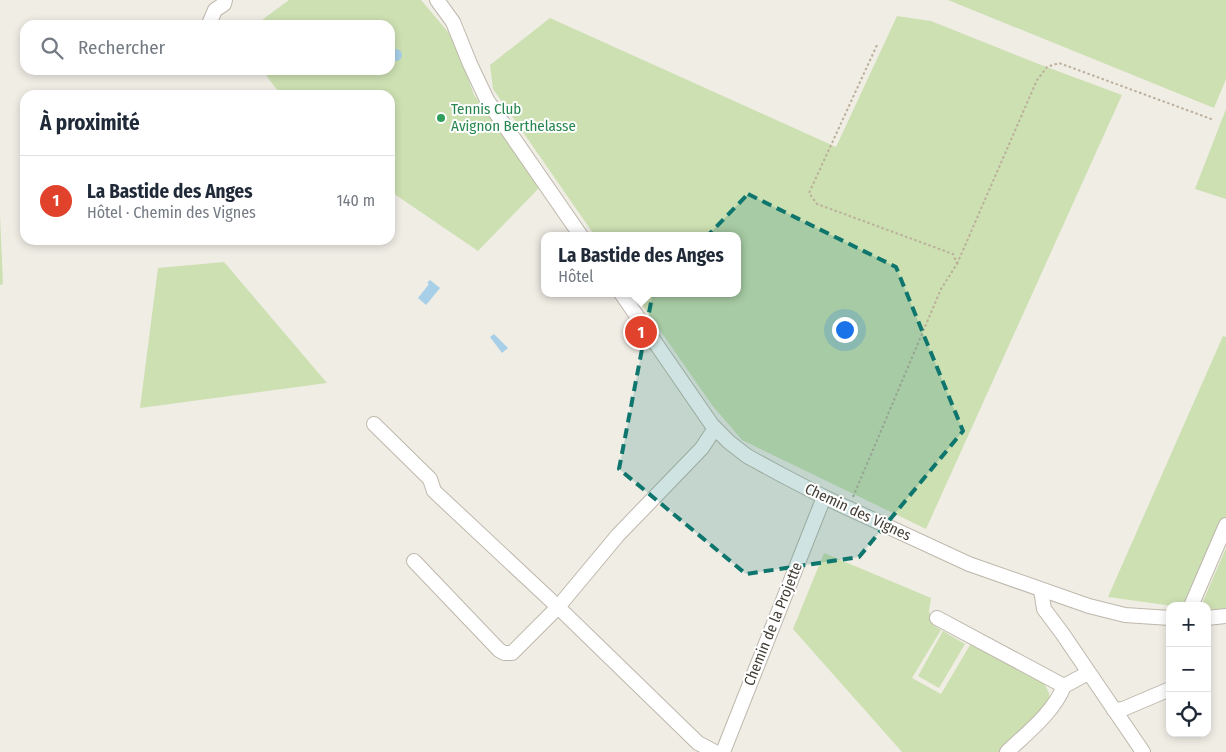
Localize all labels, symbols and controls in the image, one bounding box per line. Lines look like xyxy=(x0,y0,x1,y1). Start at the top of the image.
search box xyxy=(20,20,395,75)
icon: search xyxy=(38,34,66,62)
text: Rechercher xyxy=(78,36,165,59)
place label: Tennis Club Avignon Berthelasse xyxy=(451,100,576,135)
text: À proximité xyxy=(40,110,140,136)
marker: Tennis Club Avignon Berthelasse xyxy=(435,112,447,124)
text: La Bastide des Anges xyxy=(87,180,253,203)
text: 1 xyxy=(53,191,59,210)
text: 140 m xyxy=(337,191,375,210)
text: Hôtel · Chemin des Vignes xyxy=(87,203,256,222)
popup xyxy=(541,232,741,297)
text: La Bastide des Anges xyxy=(558,244,724,267)
text: Hôtel xyxy=(558,267,593,286)
pin: 1 xyxy=(625,313,657,351)
your location xyxy=(832,317,858,343)
street label: Chemin des Vignes xyxy=(802,480,914,544)
street label: Chemin de la Projette xyxy=(740,560,806,688)
map controls xyxy=(1166,602,1211,737)
button: + xyxy=(1166,602,1211,647)
button: − xyxy=(1166,647,1211,692)
button: locate xyxy=(1166,692,1211,737)

